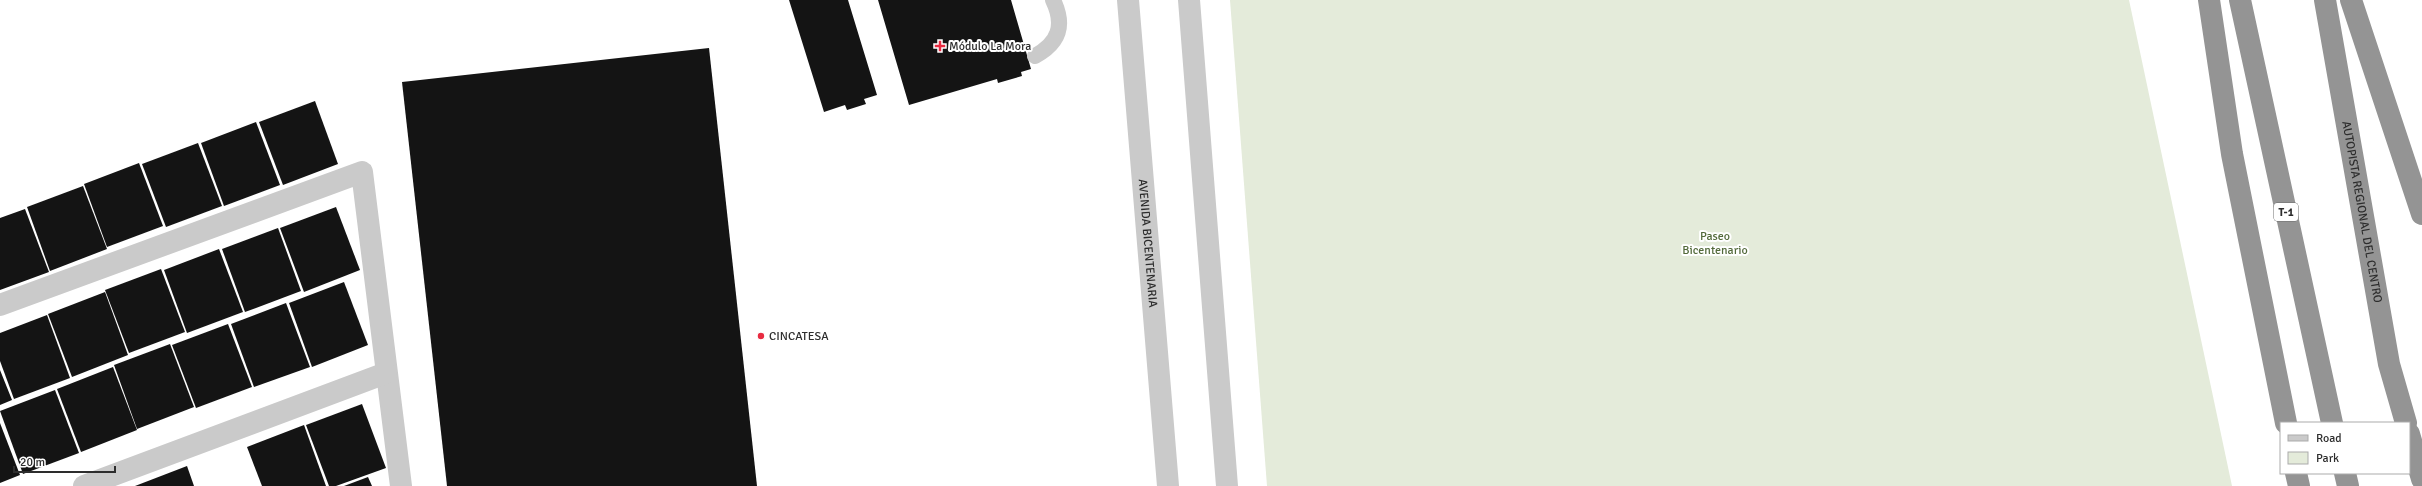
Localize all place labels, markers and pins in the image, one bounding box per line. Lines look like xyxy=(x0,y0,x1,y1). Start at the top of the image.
place label: Módulo La Mora xyxy=(949,39,1031,54)
marker: Módulo La Mora xyxy=(934,40,946,52)
place label: CINCATESA xyxy=(769,329,829,344)
marker: CINCATESA xyxy=(756,331,766,341)

